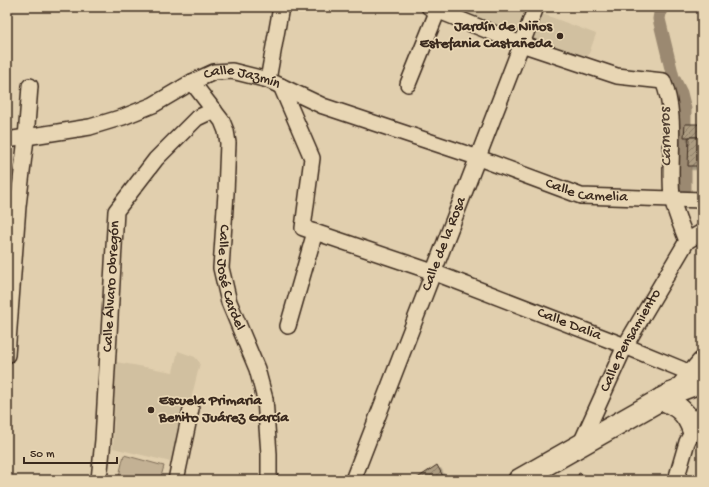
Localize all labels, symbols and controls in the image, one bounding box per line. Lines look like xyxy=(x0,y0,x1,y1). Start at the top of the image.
place label: Jardín de Niños Estefania Castañeda xyxy=(420,18,553,53)
marker: Jardín de Niños Estefania Castañeda xyxy=(555,31,565,41)
street label: Calle Jazmín xyxy=(201,62,283,94)
water label: Carneros xyxy=(656,105,678,167)
street label: Calle Camelia xyxy=(543,174,629,207)
street label: Calle de la Rosa xyxy=(418,194,471,294)
street label: Calle Álvaro Obregón xyxy=(99,220,124,353)
street label: Calle José Cardel xyxy=(212,224,249,333)
street label: Calle Pensamiento xyxy=(596,286,666,395)
street label: Calle Dalia xyxy=(534,304,604,345)
place label: Escuela Primaria Benito Juárez García xyxy=(158,392,289,427)
marker: Escuela Primaria Benito Juárez García xyxy=(146,405,156,415)
scale bar xyxy=(24,439,117,465)
text: 50 m xyxy=(30,448,55,462)

